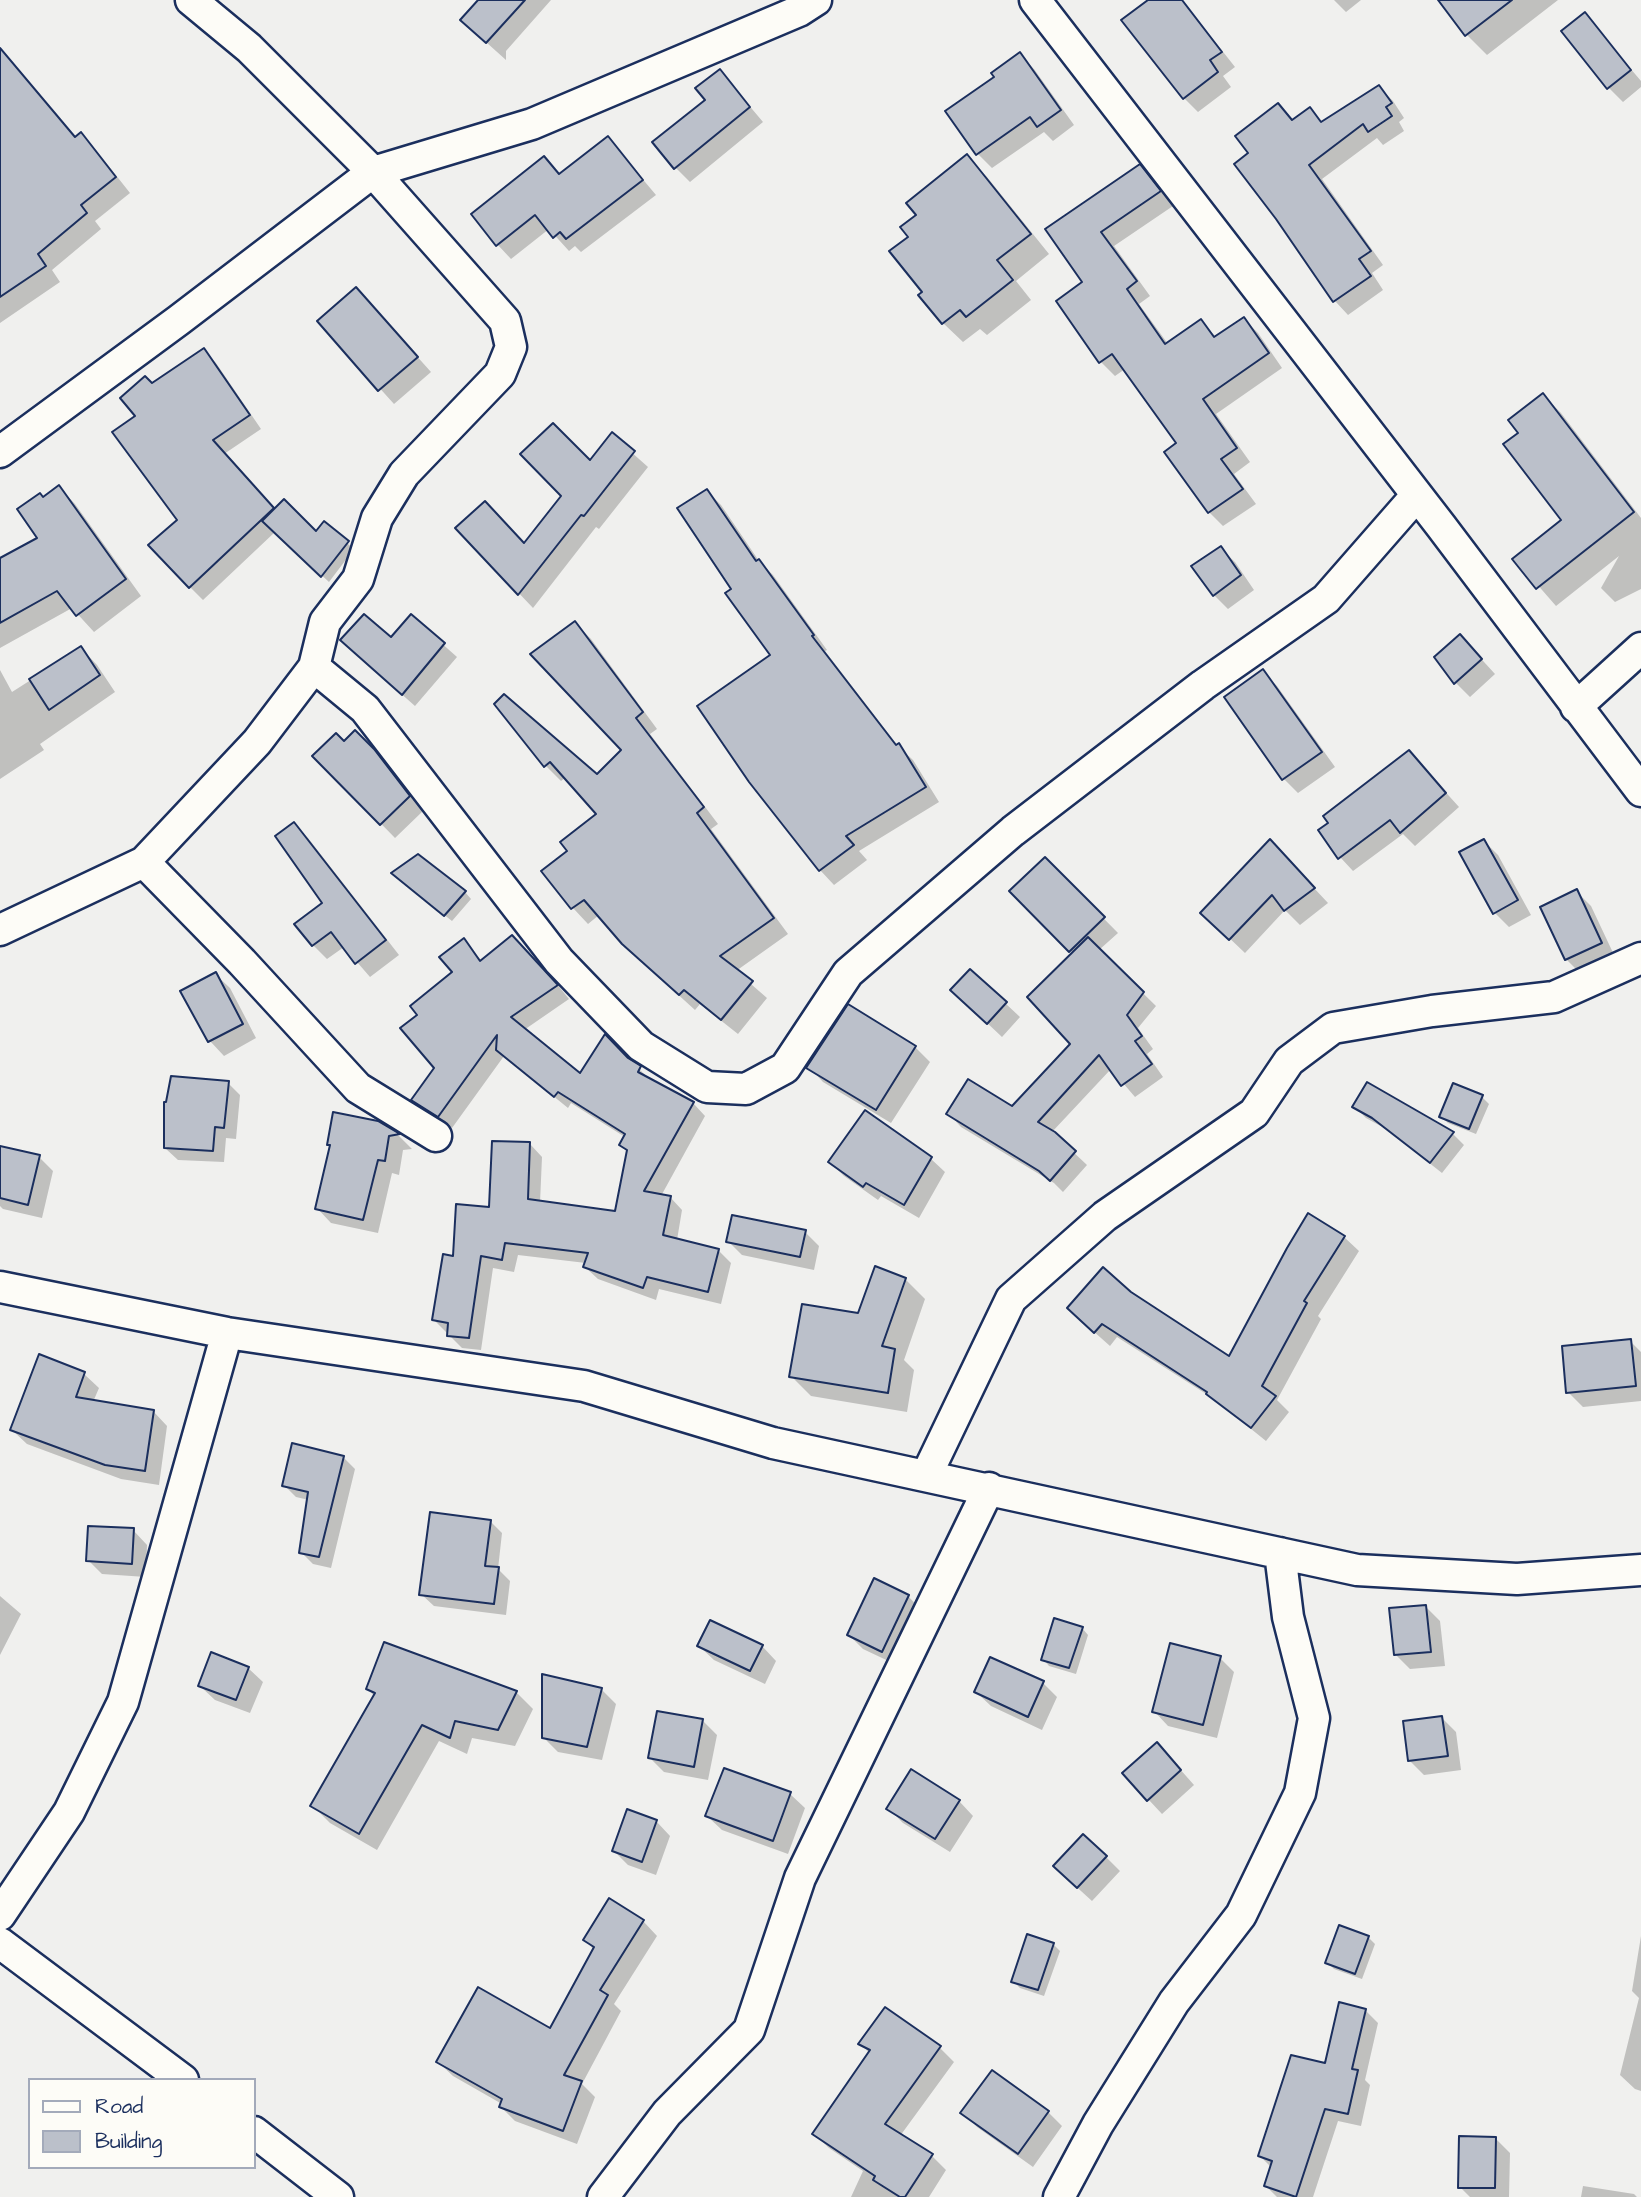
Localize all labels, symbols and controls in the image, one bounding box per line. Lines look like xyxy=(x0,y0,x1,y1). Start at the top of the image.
legend xyxy=(28,2078,256,2169)
text: Road xyxy=(95,2092,143,2121)
text: Building xyxy=(95,2127,162,2156)

